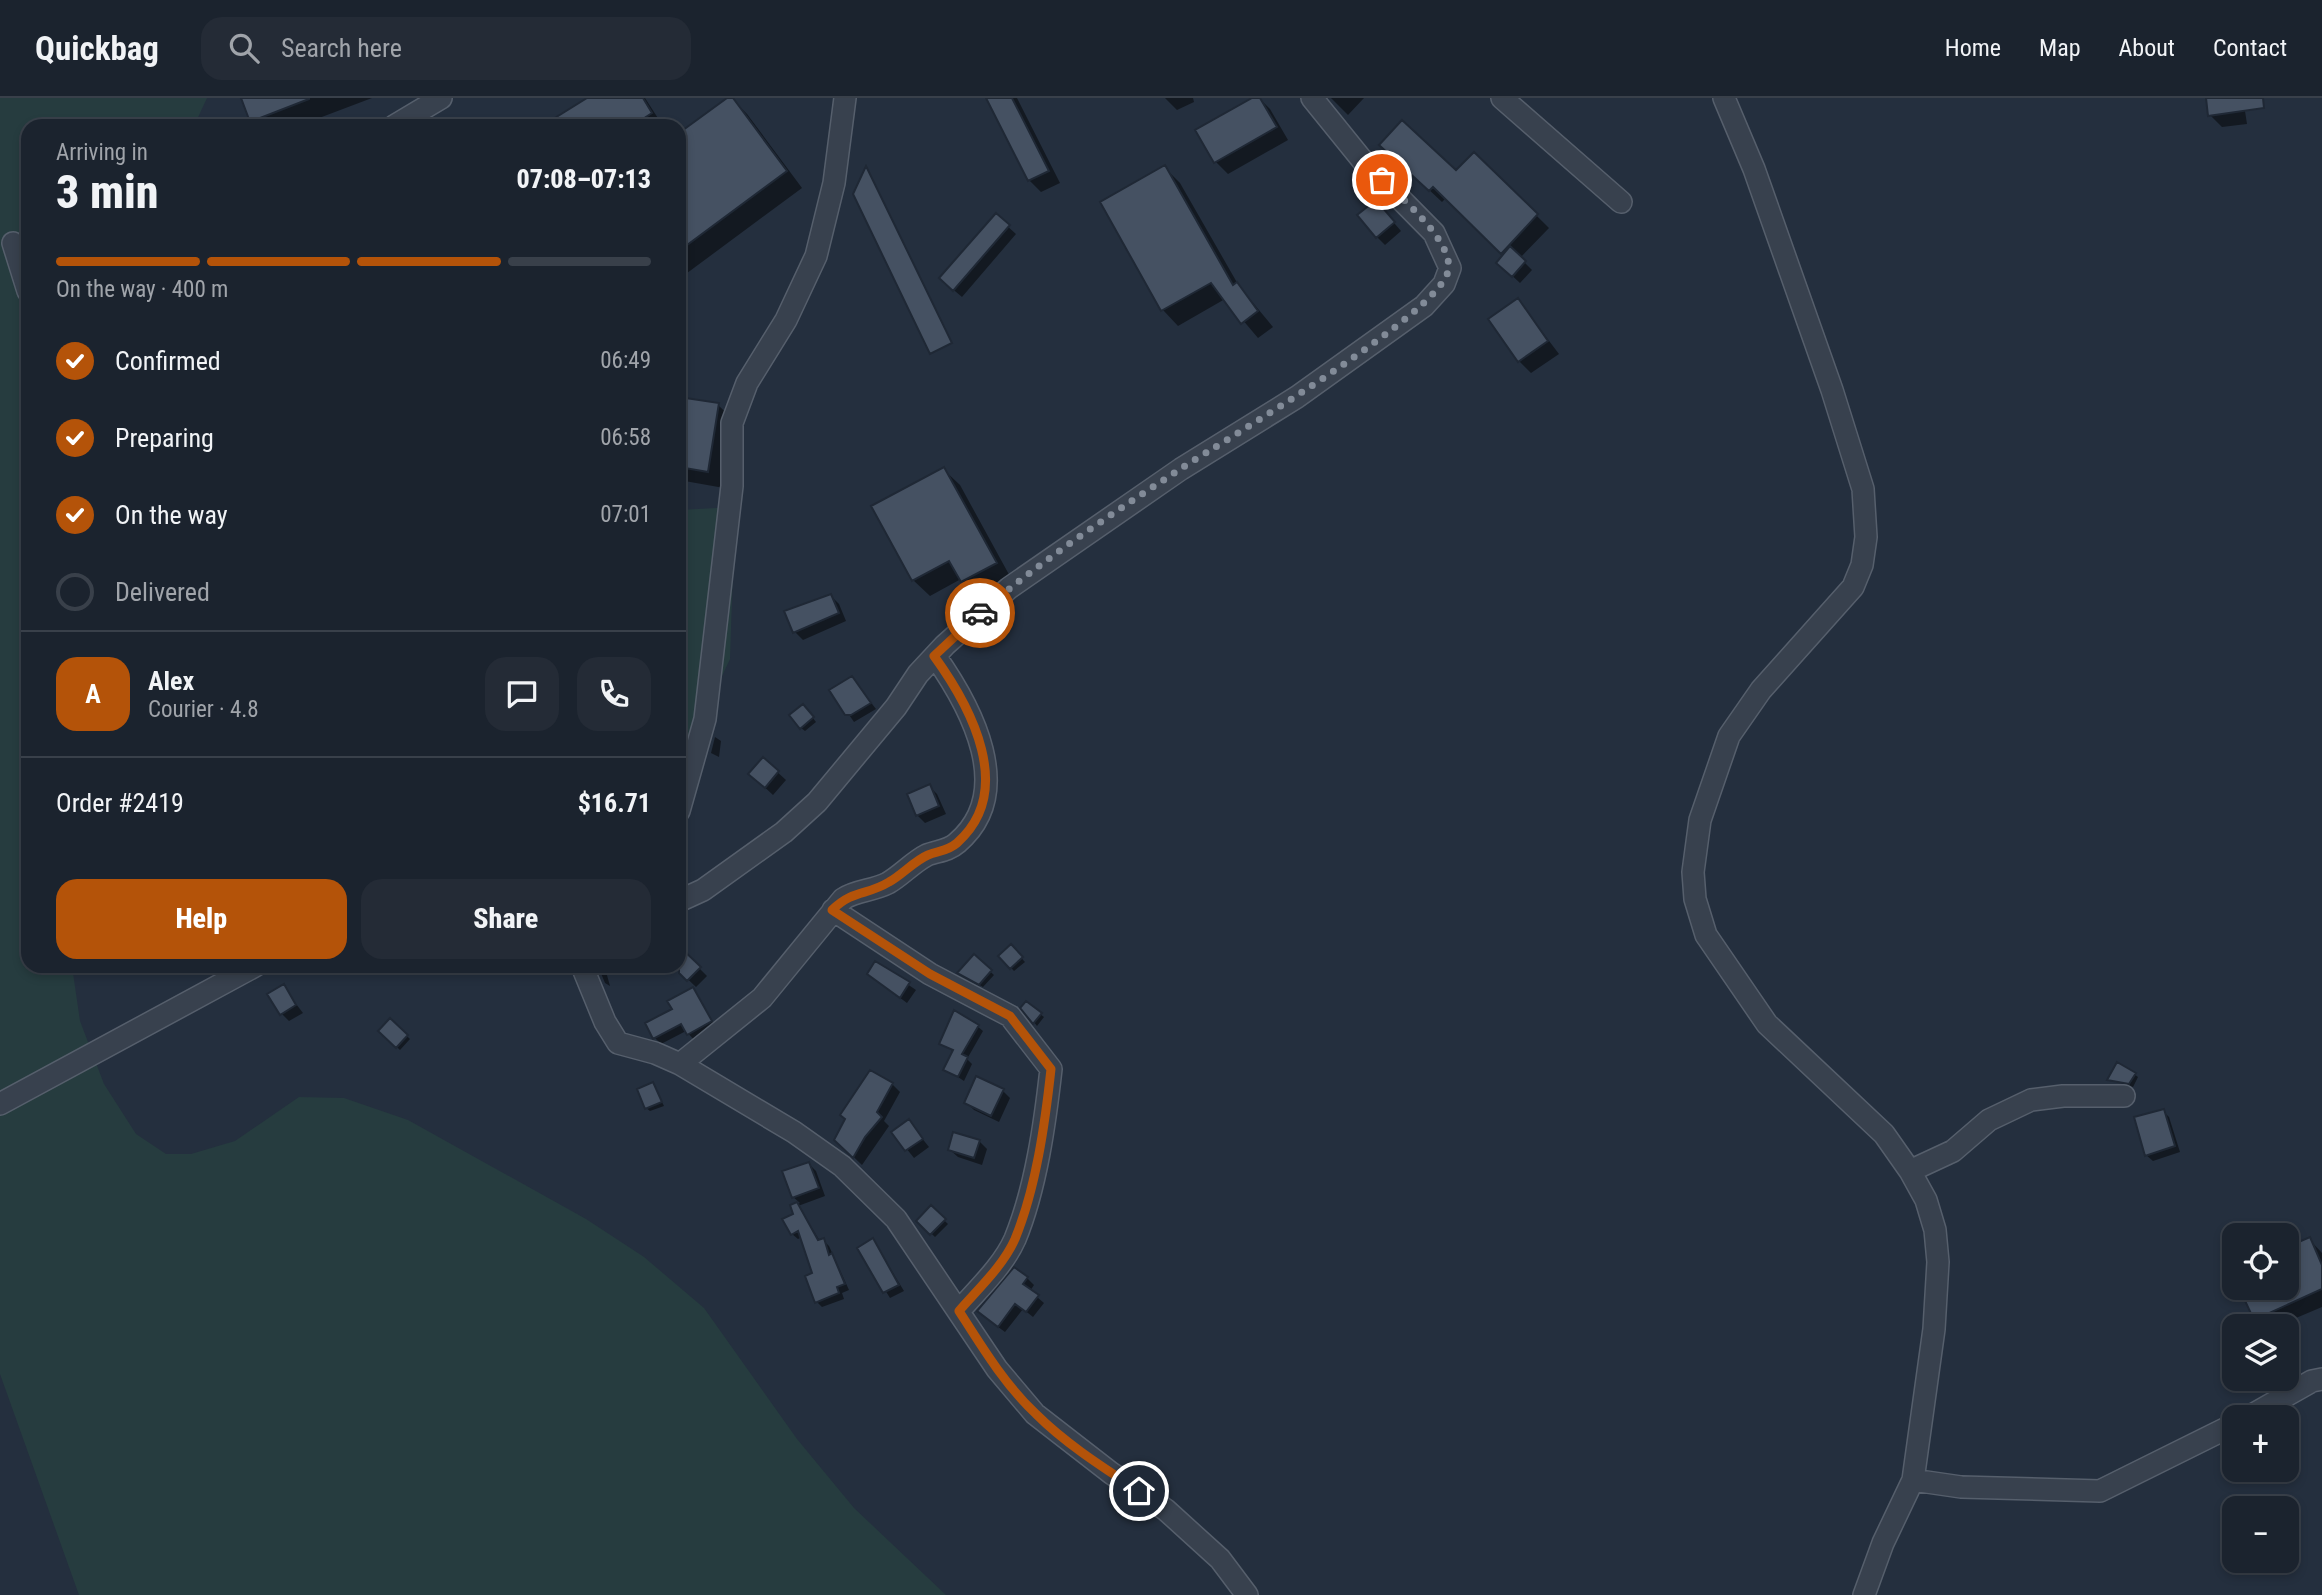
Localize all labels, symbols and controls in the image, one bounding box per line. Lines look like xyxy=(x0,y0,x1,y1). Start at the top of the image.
search box xyxy=(201,17,691,80)
text: Quickbag xyxy=(35,29,159,68)
icon: search xyxy=(225,29,263,67)
text: Search here xyxy=(281,33,402,63)
text: Home xyxy=(1945,34,2001,62)
text: Map xyxy=(2039,34,2081,62)
text: About xyxy=(2119,34,2175,62)
text: Contact xyxy=(2213,34,2287,62)
text: Arriving in xyxy=(56,139,148,166)
pin xyxy=(1352,150,1412,210)
icon: bag xyxy=(1363,161,1401,199)
text: 07:08–07:13 xyxy=(517,164,651,194)
text: 3 min xyxy=(56,165,159,219)
text: On the way · 400 m xyxy=(56,276,228,303)
icon: check xyxy=(56,342,94,380)
text: Confirmed xyxy=(115,346,221,376)
text: 06:49 xyxy=(600,347,651,374)
icon: check xyxy=(56,419,94,457)
text: Preparing xyxy=(115,423,214,453)
text: 06:58 xyxy=(600,424,651,451)
icon: check xyxy=(56,496,94,534)
text: On the way xyxy=(115,500,228,530)
text: 07:01 xyxy=(600,501,651,528)
text: Delivered xyxy=(115,577,210,607)
courier xyxy=(945,578,1015,648)
icon: car xyxy=(961,594,999,632)
button: chat xyxy=(485,657,559,731)
button: phone xyxy=(577,657,651,731)
text: Alex xyxy=(148,666,194,696)
text: A xyxy=(85,679,101,709)
text: Courier · 4.8 xyxy=(148,696,259,723)
text: Order #2419 xyxy=(56,788,184,818)
text: $16.71 xyxy=(578,788,651,818)
button: Help xyxy=(56,879,347,959)
button: Share xyxy=(361,879,651,959)
map controls xyxy=(2222,1223,2299,1573)
button: locate xyxy=(2222,1223,2299,1300)
button: layers xyxy=(2222,1314,2299,1391)
button: + xyxy=(2222,1405,2299,1482)
pin xyxy=(1109,1461,1169,1521)
icon: home xyxy=(1120,1472,1158,1510)
button: − xyxy=(2222,1496,2299,1573)

